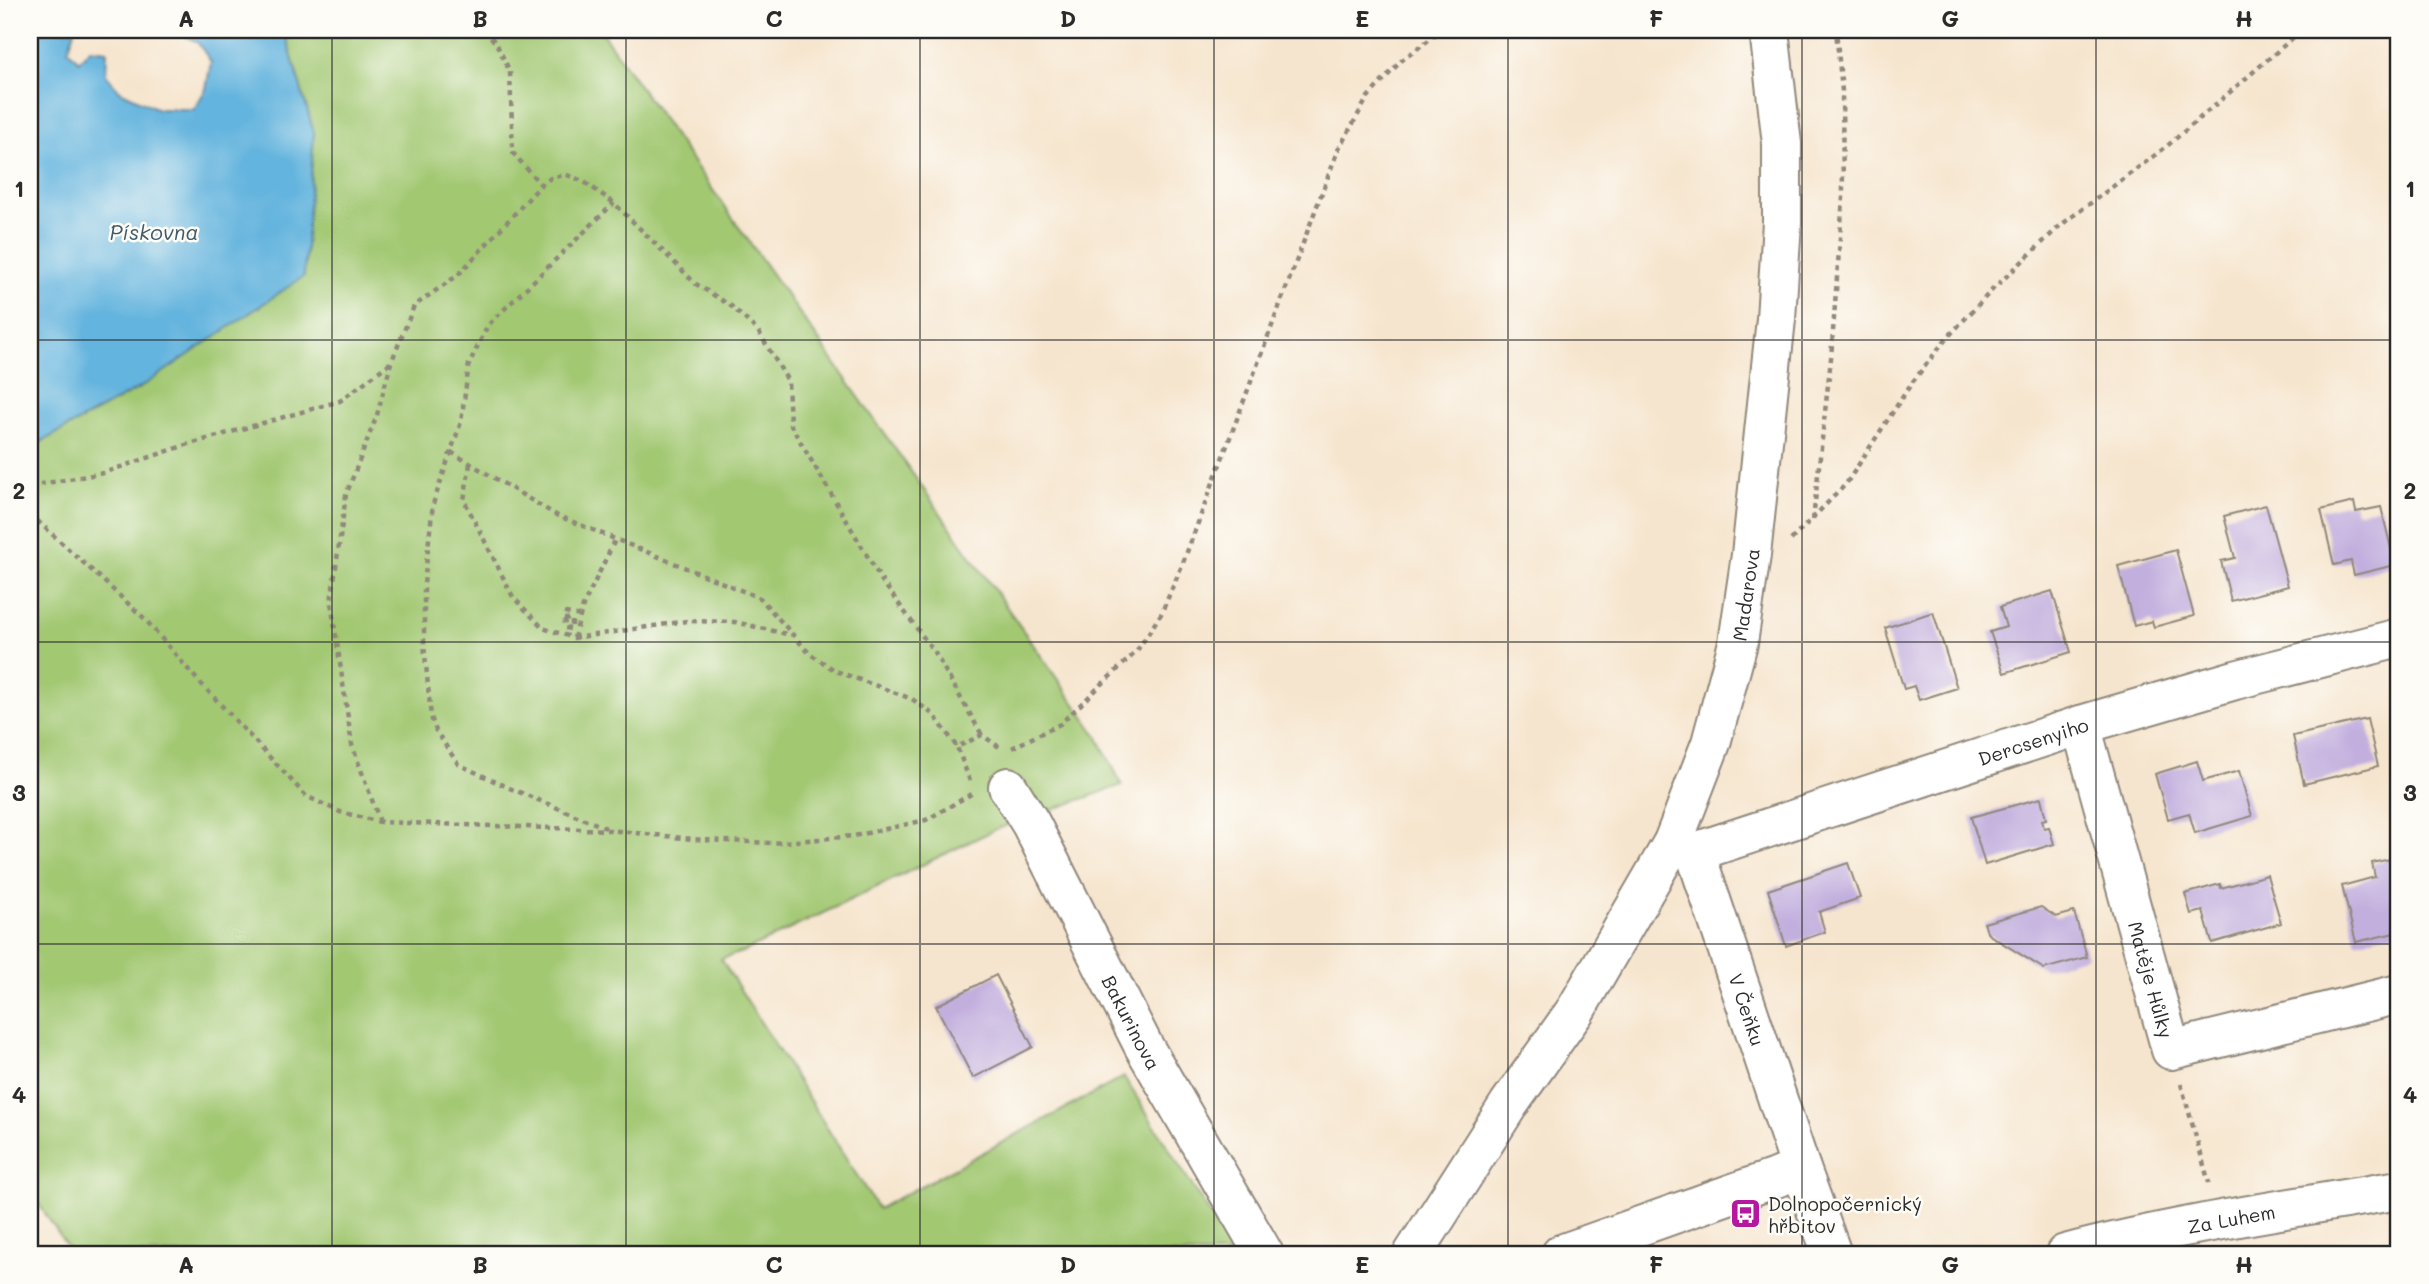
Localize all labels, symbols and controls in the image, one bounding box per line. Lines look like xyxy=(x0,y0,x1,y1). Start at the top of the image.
text: A xyxy=(178,3,194,33)
text: B xyxy=(472,3,488,33)
text: C xyxy=(765,3,783,33)
text: D xyxy=(1060,3,1076,33)
text: E xyxy=(1355,3,1369,33)
text: F xyxy=(1649,3,1663,33)
text: G xyxy=(1941,3,1959,33)
text: H xyxy=(2235,3,2253,33)
text: 1 xyxy=(14,173,24,203)
text: 1 xyxy=(2405,173,2415,203)
water label: Pískovna xyxy=(109,218,199,245)
text: 2 xyxy=(13,475,25,505)
text: 2 xyxy=(2404,475,2416,505)
street label: Madarova xyxy=(1726,547,1764,643)
street label: Dercsenyiho xyxy=(1975,711,2091,771)
text: 3 xyxy=(12,777,26,807)
text: 3 xyxy=(2403,777,2417,807)
street label: Matěje Hůlky xyxy=(2123,918,2180,1041)
street label: V Čeňku xyxy=(1724,970,1771,1049)
street label: Bakurinova xyxy=(1097,971,1167,1074)
text: 4 xyxy=(12,1079,26,1109)
text: 4 xyxy=(2403,1079,2417,1109)
place label: Dolnopočernický hřbitov xyxy=(1768,1191,1922,1238)
bus stop icon: Dolnopočernický hřbitov xyxy=(1728,1197,1762,1231)
street label: Za Luhem xyxy=(2185,1198,2277,1239)
text: A xyxy=(178,1249,194,1279)
text: B xyxy=(472,1249,488,1279)
text: C xyxy=(765,1249,783,1279)
text: D xyxy=(1060,1249,1076,1279)
text: E xyxy=(1355,1249,1369,1279)
text: F xyxy=(1649,1249,1663,1279)
text: G xyxy=(1941,1249,1959,1279)
text: H xyxy=(2235,1249,2253,1279)

